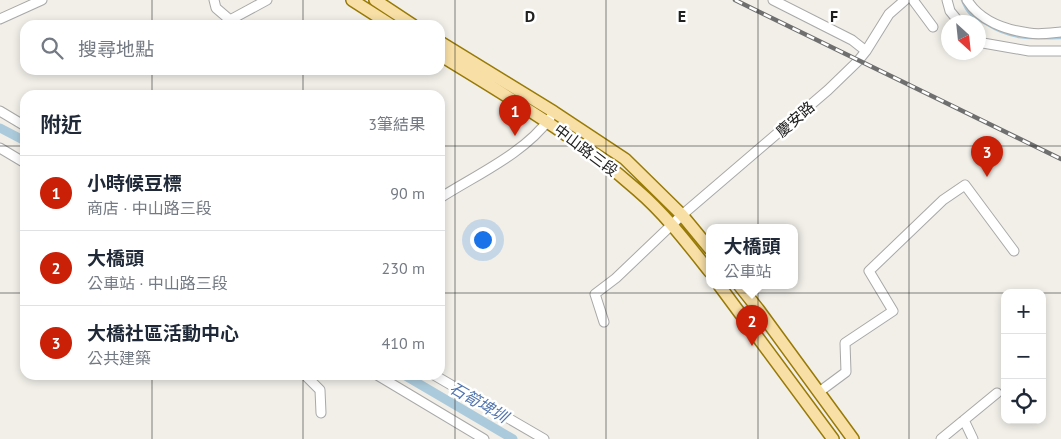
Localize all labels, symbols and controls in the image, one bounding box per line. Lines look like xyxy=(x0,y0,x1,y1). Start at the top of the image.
text: D xyxy=(525,6,535,26)
text: E xyxy=(678,6,686,26)
text: F xyxy=(830,6,838,26)
north arrow xyxy=(941,15,986,60)
search box xyxy=(20,20,445,75)
icon: search xyxy=(38,34,66,62)
text: 搜尋地點 xyxy=(78,37,154,61)
pin: 1 xyxy=(499,95,531,136)
street label: 慶安路 xyxy=(772,97,818,141)
text: 附近 xyxy=(40,111,82,138)
text: 3筆結果 xyxy=(368,114,425,134)
street label: 中山路三段 xyxy=(550,120,622,180)
pin: 3 xyxy=(971,136,1003,177)
text: 小時候豆標 xyxy=(87,171,182,195)
text: 1 xyxy=(51,183,61,203)
text: 90 m xyxy=(390,183,425,203)
text: 商店 · 中山路三段 xyxy=(87,198,212,218)
popup xyxy=(706,224,798,289)
your location xyxy=(470,227,496,253)
text: 大橋頭 xyxy=(723,234,781,258)
text: 大橋頭 xyxy=(87,246,144,270)
text: 2 xyxy=(51,258,61,278)
text: 230 m xyxy=(382,258,425,278)
text: 公車站 xyxy=(723,261,772,281)
text: 公車站 · 中山路三段 xyxy=(87,273,228,293)
map controls xyxy=(1001,289,1046,424)
button: + xyxy=(1001,289,1046,334)
pin: 2 xyxy=(736,305,768,346)
text: 大橋社區活動中心 xyxy=(87,321,239,345)
text: 3 xyxy=(51,333,61,353)
text: 410 m xyxy=(382,333,425,353)
button: − xyxy=(1001,334,1046,379)
text: 公共建築 xyxy=(87,348,151,368)
water label: 石筍埤圳 xyxy=(446,377,513,428)
button: locate xyxy=(1001,379,1046,424)

